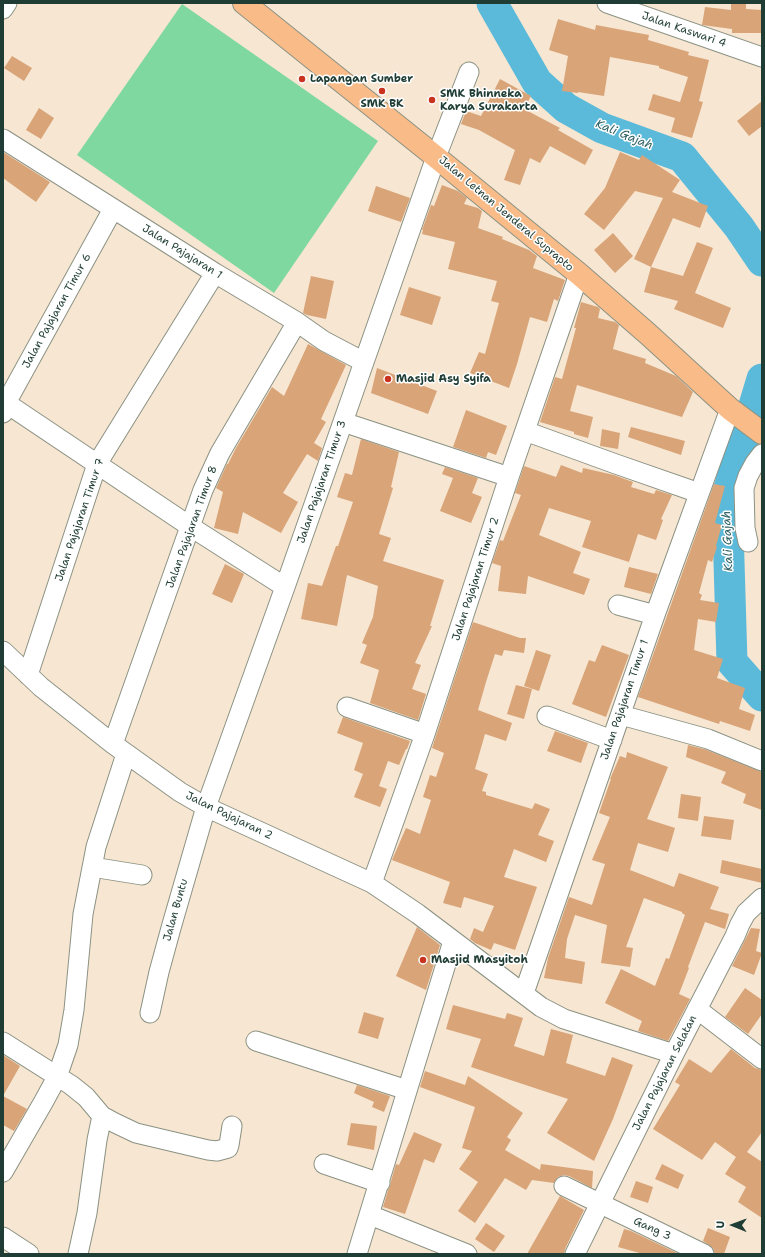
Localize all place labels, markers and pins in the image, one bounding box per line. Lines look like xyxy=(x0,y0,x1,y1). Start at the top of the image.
place label: Lapangan Sumber xyxy=(310,72,413,86)
marker: Lapangan Sumber xyxy=(297,74,307,84)
marker: SMK BK xyxy=(377,86,387,96)
place label: SMK Bhinneka Karya Surakarta xyxy=(440,87,538,113)
marker: SMK Bhinneka Karya Surakarta xyxy=(427,95,437,105)
place label: SMK BK xyxy=(360,97,404,111)
place label: Masjid Asy Syifa xyxy=(396,372,491,386)
marker: Masjid Asy Syifa xyxy=(383,374,393,384)
place label: Masjid Masyitoh xyxy=(431,953,528,967)
marker: Masjid Masyitoh xyxy=(418,955,428,965)

